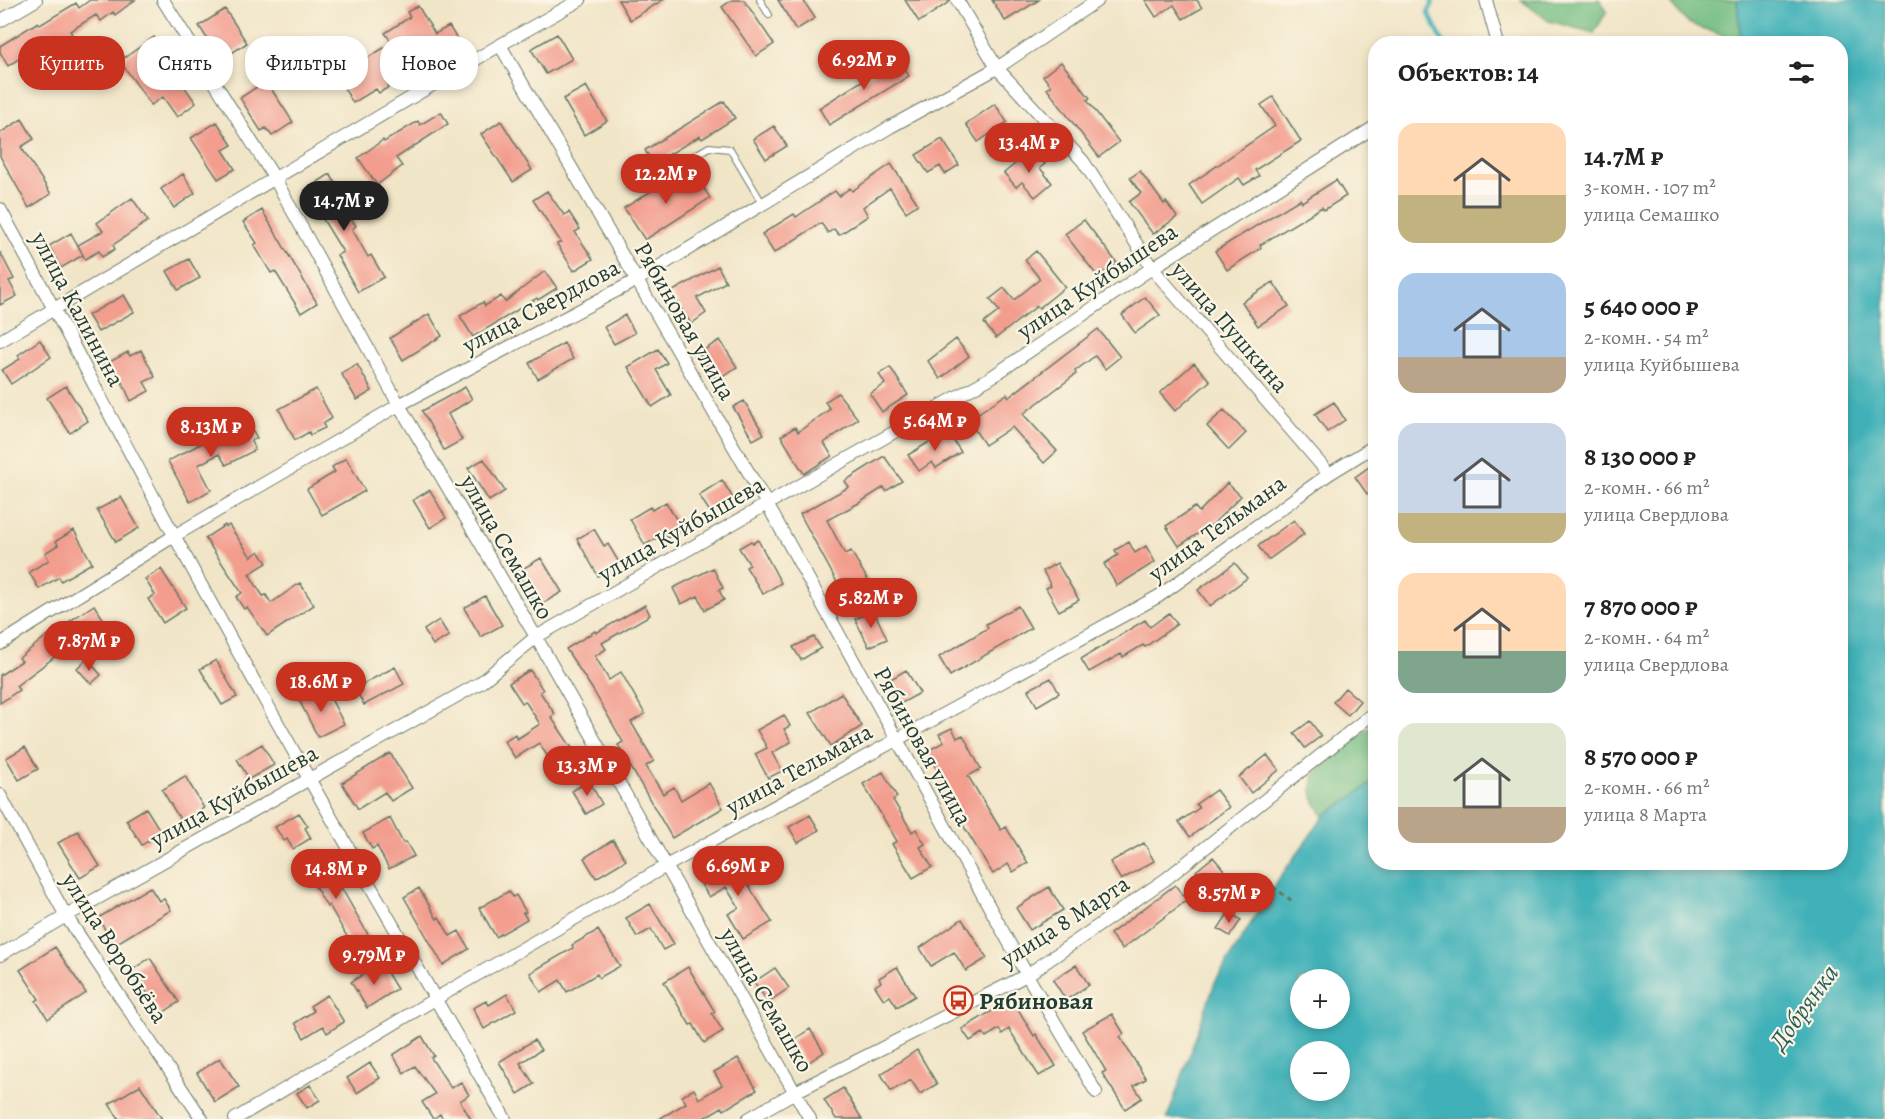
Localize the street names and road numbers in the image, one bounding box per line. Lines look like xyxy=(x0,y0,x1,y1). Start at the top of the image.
street label: улица Куйбышева xyxy=(1010,215,1184,347)
street label: улица Калинина xyxy=(23,225,132,392)
street label: Рябиновая улица xyxy=(627,236,743,406)
street label: улица Свердлова xyxy=(456,251,625,361)
street label: улица Пушкина xyxy=(1163,254,1296,400)
street label: улица Тельмана xyxy=(1141,467,1292,590)
street label: улица Семашко xyxy=(452,468,561,625)
street label: улица Куйбышева xyxy=(591,468,770,590)
street label: Рябиновая улица xyxy=(866,661,980,831)
street label: улица Тельмана xyxy=(719,715,878,823)
street label: улица Куйбышева xyxy=(144,737,324,856)
street label: улица Воробьёва xyxy=(54,866,176,1029)
street label: улица 8 Марта xyxy=(993,867,1136,975)
street label: улица Семашко xyxy=(712,921,821,1078)

